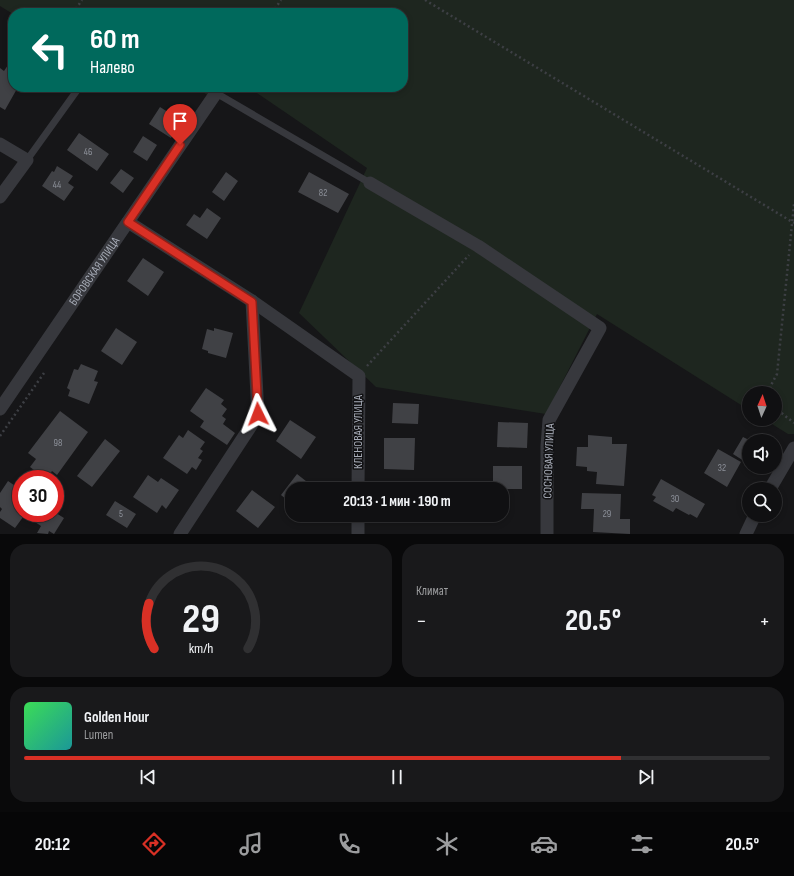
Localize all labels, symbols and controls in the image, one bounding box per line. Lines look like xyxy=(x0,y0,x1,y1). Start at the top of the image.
text: 60 m xyxy=(90,23,139,56)
icon: left xyxy=(24,24,76,76)
text: Налево xyxy=(90,57,135,78)
pin xyxy=(163,104,197,145)
icon: arrive xyxy=(169,110,191,132)
house number: 46 xyxy=(84,146,92,158)
house number: 44 xyxy=(53,179,61,191)
house number: 82 xyxy=(319,187,327,199)
street label: БОРОВСКАЯ УЛИЦА xyxy=(66,233,123,308)
north arrow xyxy=(742,386,782,426)
map controls xyxy=(742,386,782,522)
position arrow xyxy=(237,393,279,435)
street label: КЛЕНОВАЯ УЛИЦА xyxy=(351,394,366,469)
street label: СОСНОВАЯ УЛИЦА xyxy=(540,422,558,499)
button: sound xyxy=(742,434,782,474)
house number: 98 xyxy=(54,437,62,449)
house number: 32 xyxy=(718,462,726,474)
speed limit sign: 30 xyxy=(12,470,64,522)
button: search xyxy=(742,482,782,522)
text: 20:13 · 1 мин · 190 m xyxy=(343,492,451,511)
house number: 30 xyxy=(671,493,679,505)
house number: 5 xyxy=(119,508,123,520)
house number: 29 xyxy=(603,508,611,520)
text: Климат xyxy=(416,583,448,599)
text: 29 xyxy=(182,594,220,643)
text: 20.5° xyxy=(565,603,621,639)
text: − xyxy=(416,608,427,635)
text: + xyxy=(759,608,770,635)
text: km/h xyxy=(189,639,213,656)
text: Golden Hour xyxy=(84,708,149,727)
text: Lumen xyxy=(84,727,113,743)
icon: previous xyxy=(137,766,159,788)
icon: pause xyxy=(386,766,408,788)
icon: next xyxy=(635,766,657,788)
icon: directions xyxy=(140,830,168,858)
icon: music xyxy=(237,830,265,858)
icon: phone xyxy=(335,830,363,858)
icon: climate xyxy=(433,830,461,858)
icon: car xyxy=(530,830,558,858)
icon: filters xyxy=(628,830,656,858)
text: 20:12 xyxy=(35,834,70,855)
text: 20.5° xyxy=(725,834,759,855)

